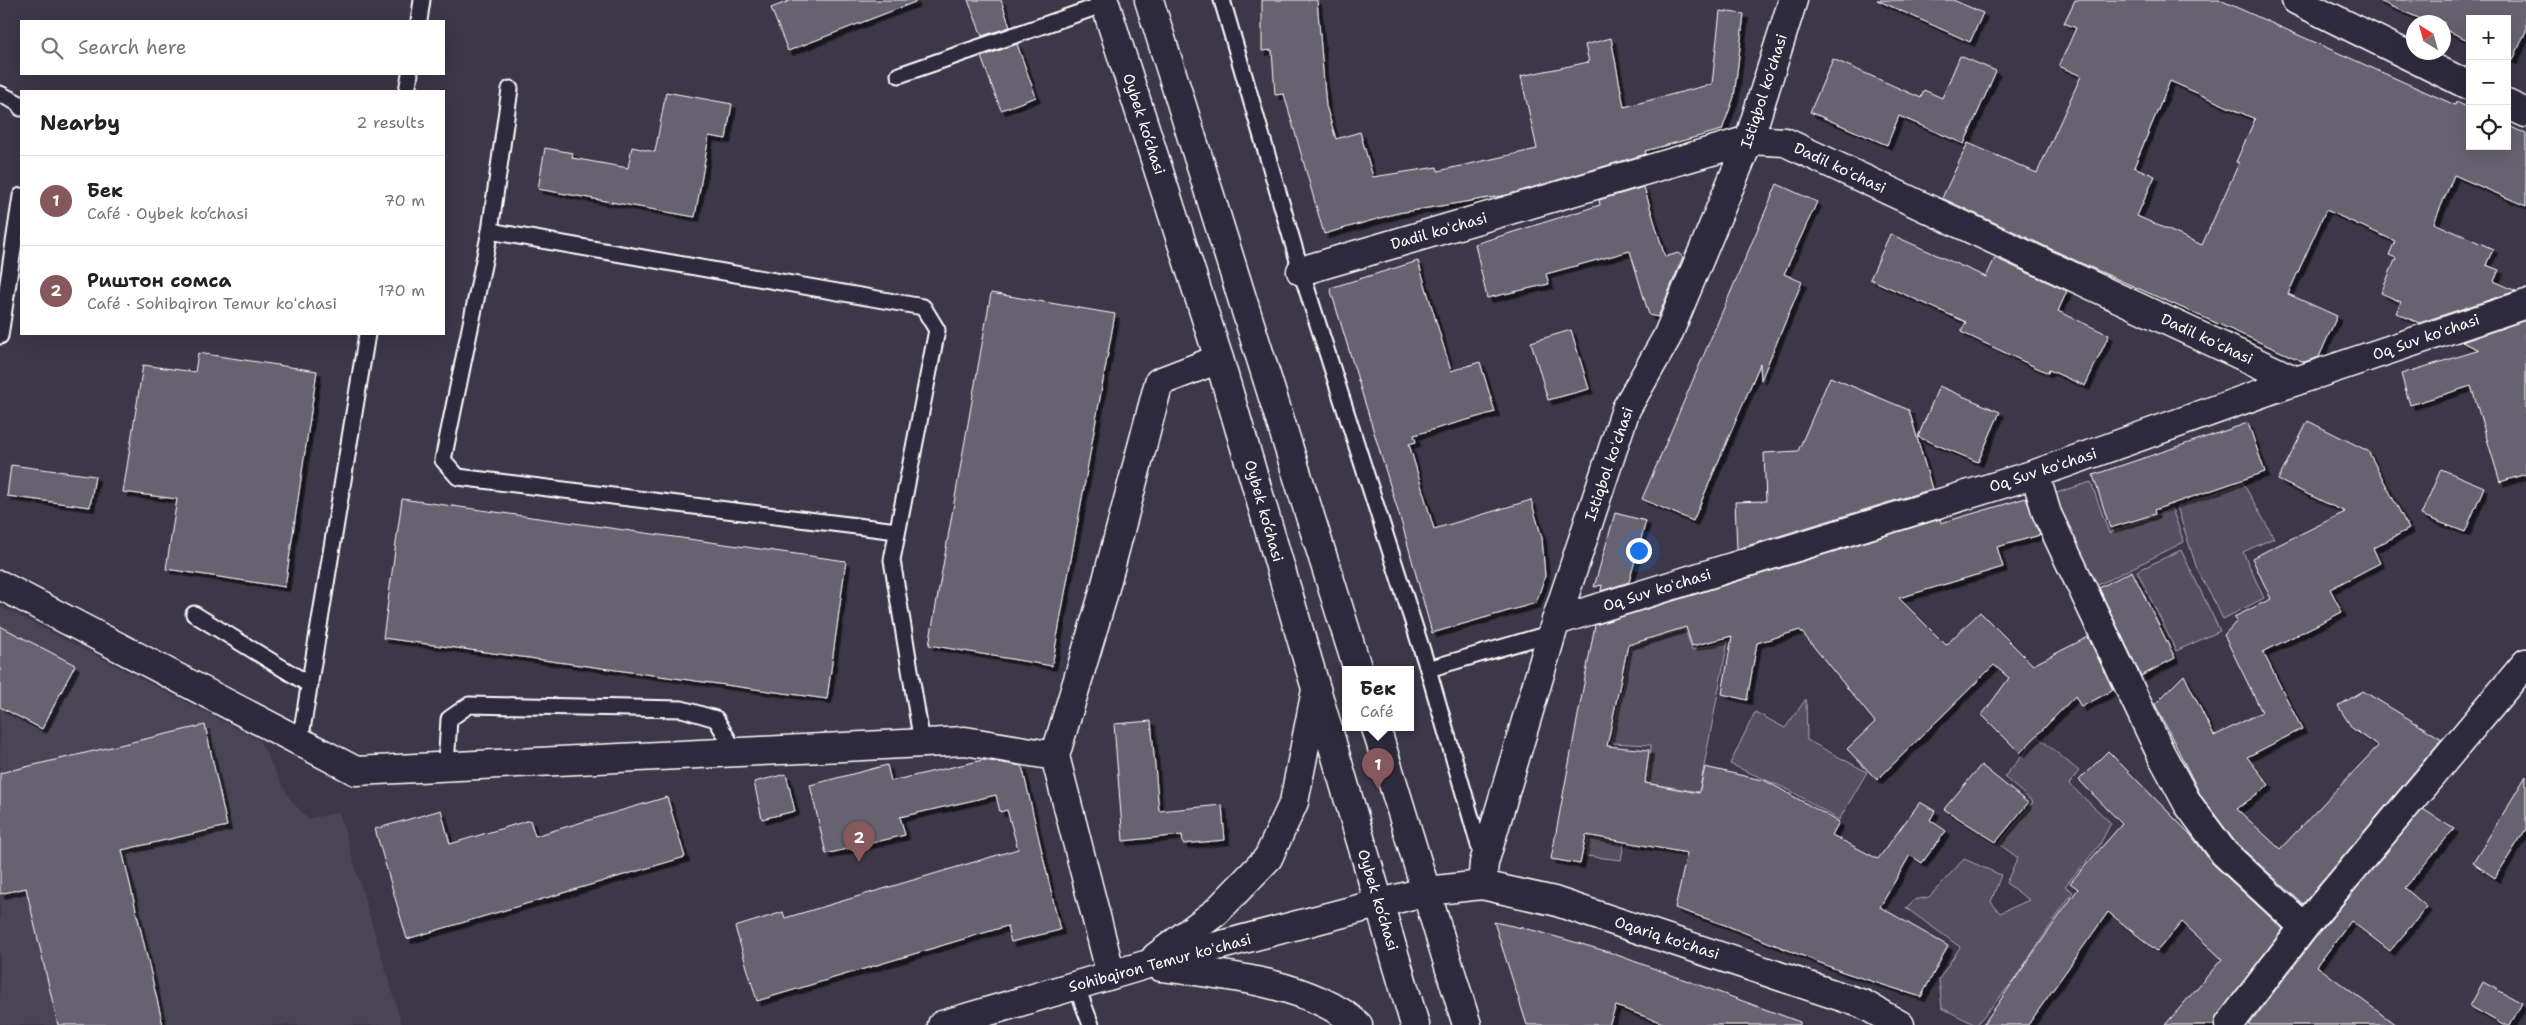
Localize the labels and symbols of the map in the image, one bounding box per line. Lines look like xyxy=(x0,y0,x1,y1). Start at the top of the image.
north arrow xyxy=(2406,15,2451,60)
street label: Istiqbol koʻchasi xyxy=(1736,31,1792,151)
street label: Oybek ko‘chasi xyxy=(1118,71,1170,177)
street label: Dadil koʻchasi xyxy=(1791,138,1889,198)
street label: Dadil koʻchasi xyxy=(1388,208,1490,254)
street label: Dadil koʻchasi xyxy=(2158,309,2256,369)
street label: Oq Suv koʻchasi xyxy=(2370,309,2482,365)
street label: Istiqbol koʻchasi xyxy=(1580,404,1638,524)
street label: Oq Suv koʻchasi xyxy=(1987,443,2099,497)
street label: Oybek ko‘chasi xyxy=(1240,458,1288,564)
your location xyxy=(1626,538,1652,564)
street label: Oq Suv koʻchasi xyxy=(1601,564,1713,616)
pin: 1 xyxy=(1362,748,1394,789)
pin: 2 xyxy=(843,821,875,862)
street label: Oybek ko‘chasi xyxy=(1353,847,1403,953)
street label: Oqariq ko'chasi xyxy=(1612,912,1722,964)
street label: Sohibqiron Temur koʻchasi xyxy=(1066,929,1254,997)

